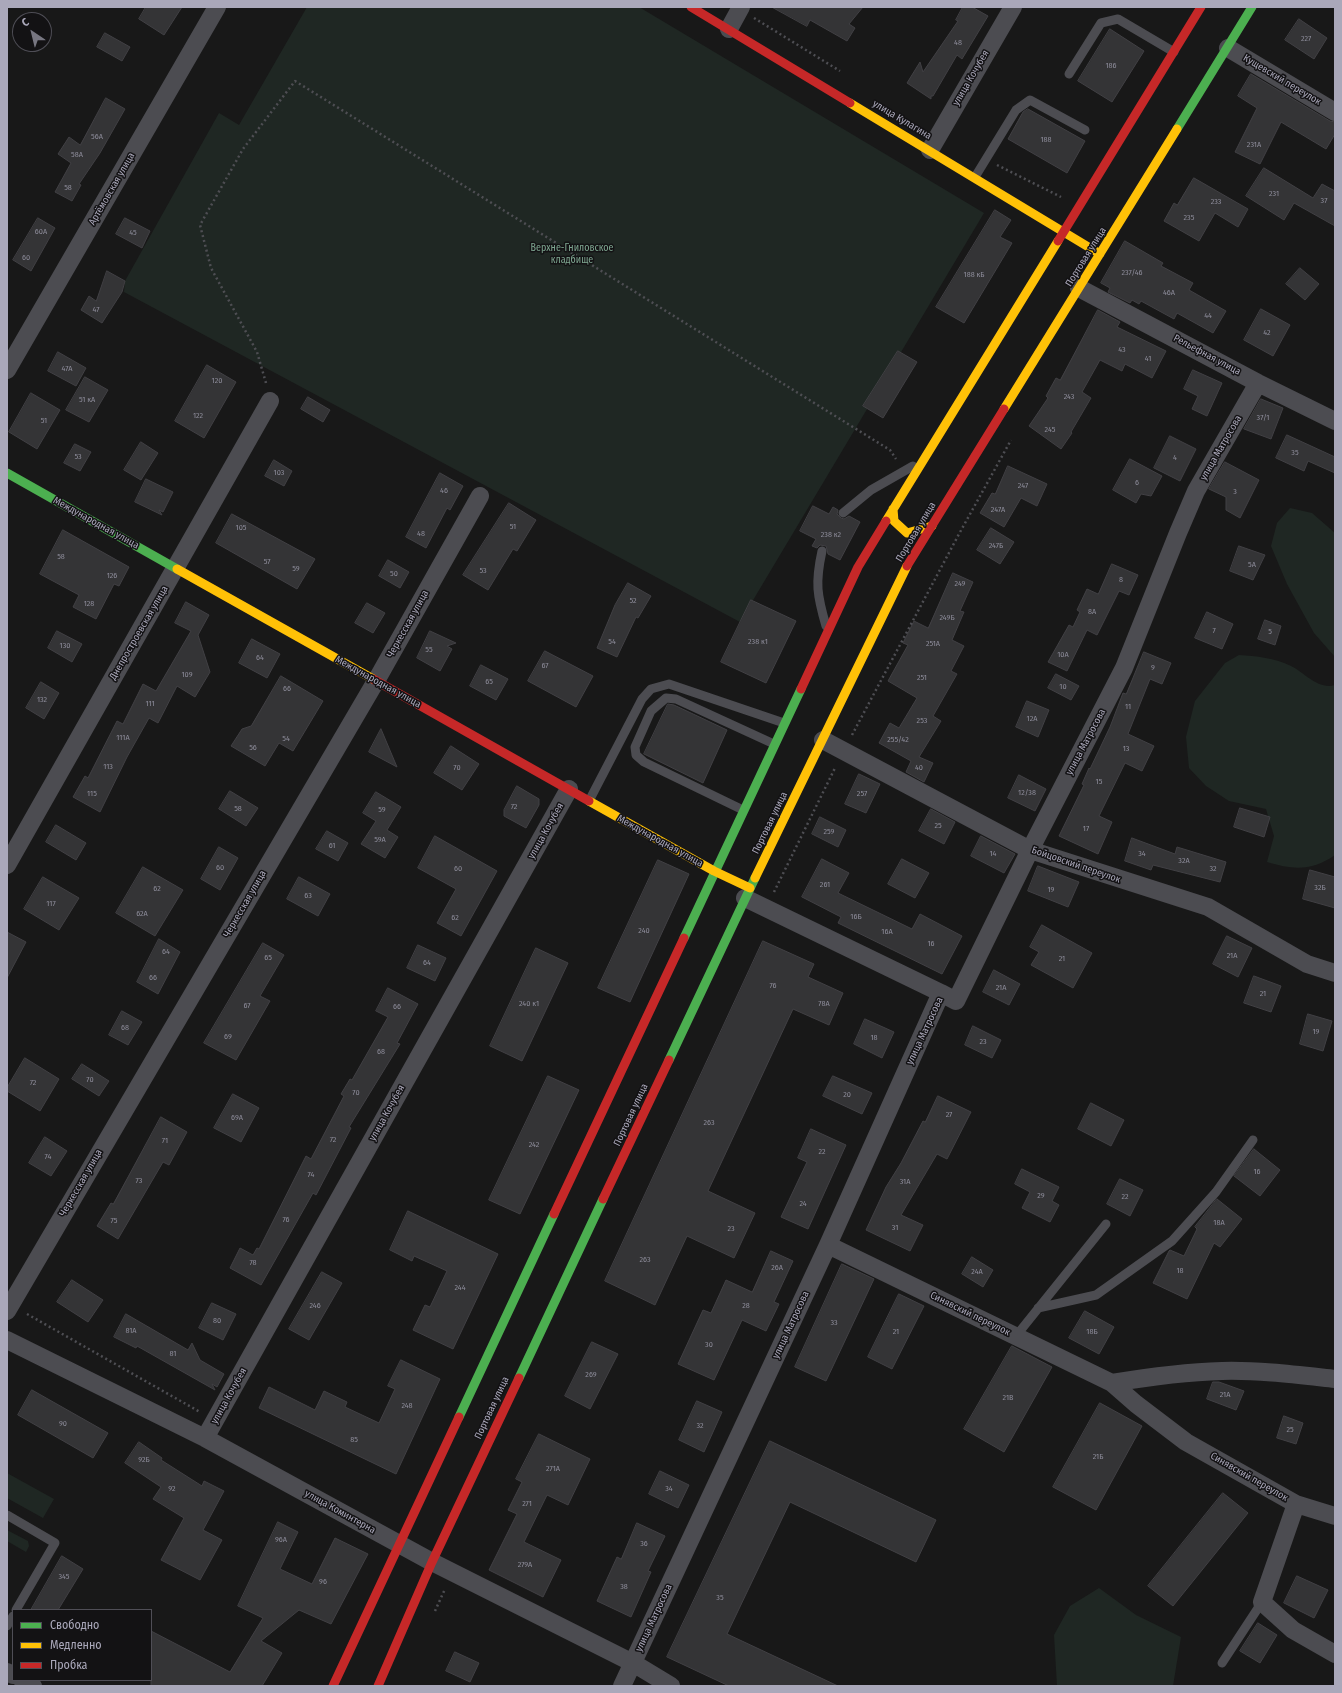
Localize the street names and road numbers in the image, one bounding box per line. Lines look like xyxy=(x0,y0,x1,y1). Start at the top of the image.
street label: улица Кочубея xyxy=(950,48,992,108)
street label: Кущевский переулок xyxy=(1241,52,1323,108)
street label: улица Кулагина xyxy=(870,98,934,142)
street label: Артёмовская улица xyxy=(86,151,138,227)
street label: Портовая улица xyxy=(1063,225,1109,289)
street label: Рельефная улица xyxy=(1171,332,1243,378)
street label: улица Матросова xyxy=(1198,413,1244,483)
street label: Международная улица xyxy=(51,494,141,552)
street label: Портовая улица xyxy=(893,500,939,564)
street label: Днепростроевская улица xyxy=(107,584,171,682)
street label: Черкесская улица xyxy=(384,588,432,660)
street label: Международная улица xyxy=(333,653,423,711)
street label: улица Матросова xyxy=(1064,707,1108,777)
street label: Портовая улица xyxy=(750,790,790,856)
street label: улица Кочубея xyxy=(526,801,566,861)
street label: Международная улица xyxy=(615,812,705,870)
street label: Бойцовский переулок xyxy=(1030,844,1122,886)
street label: Черкесская улица xyxy=(221,868,269,940)
street label: улица Матросова xyxy=(904,995,946,1067)
street label: Портовая улица xyxy=(611,1082,651,1148)
street label: улица Кочубея xyxy=(367,1083,407,1143)
street label: Черкесская улица xyxy=(57,1147,105,1219)
street label: улица Матросова xyxy=(770,1289,812,1361)
street label: Синявский переулок xyxy=(928,1289,1012,1339)
street label: улица Кочубея xyxy=(209,1366,249,1426)
street label: Портовая улица xyxy=(472,1375,512,1441)
street label: Синявский переулок xyxy=(1208,1450,1290,1504)
street label: улица Коминтерна xyxy=(303,1488,377,1536)
street label: улица Матросова xyxy=(633,1582,675,1654)

